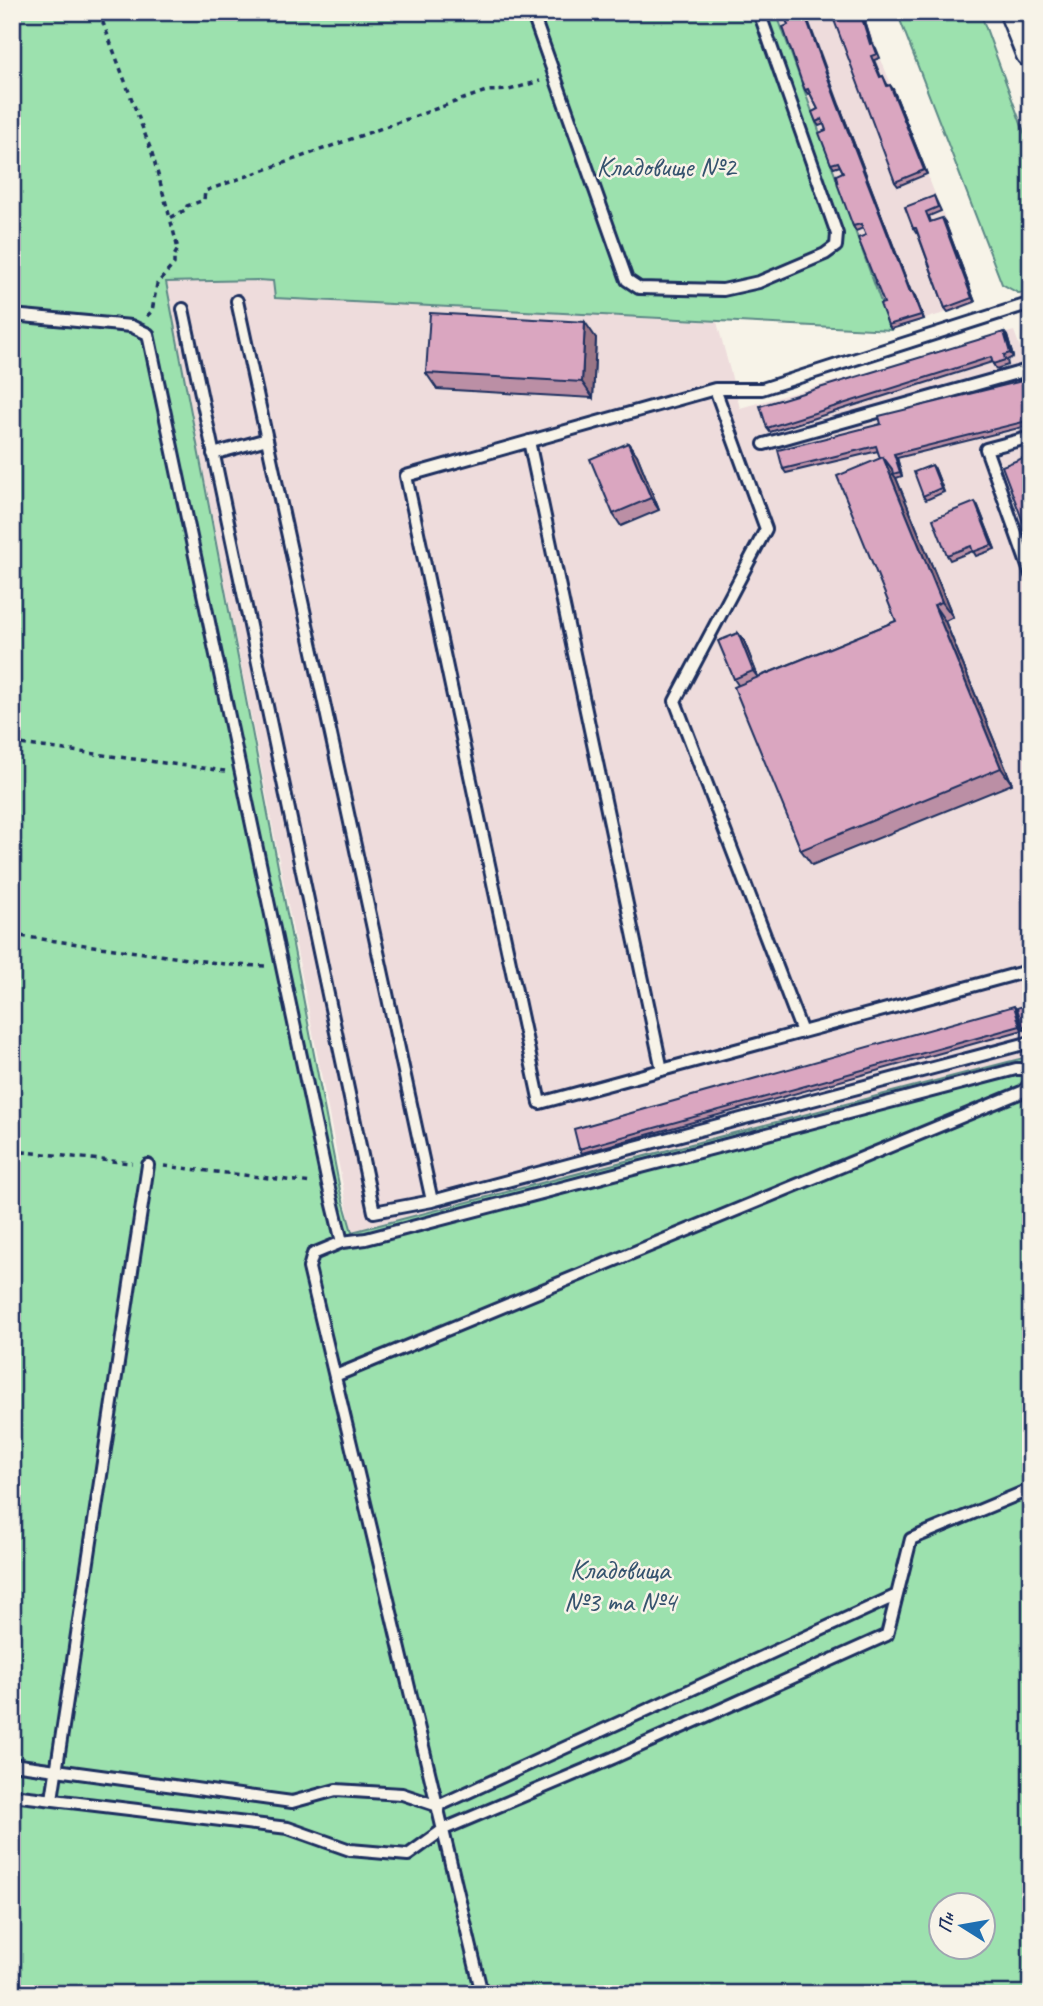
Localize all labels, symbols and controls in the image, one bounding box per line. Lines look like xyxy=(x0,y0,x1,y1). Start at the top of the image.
park label: Кладовище №2 xyxy=(596,149,738,184)
park label: Кладовища №3 та №4 xyxy=(564,1552,679,1619)
north arrow xyxy=(928,1890,998,1960)
text: Пн xyxy=(933,1909,960,1935)

